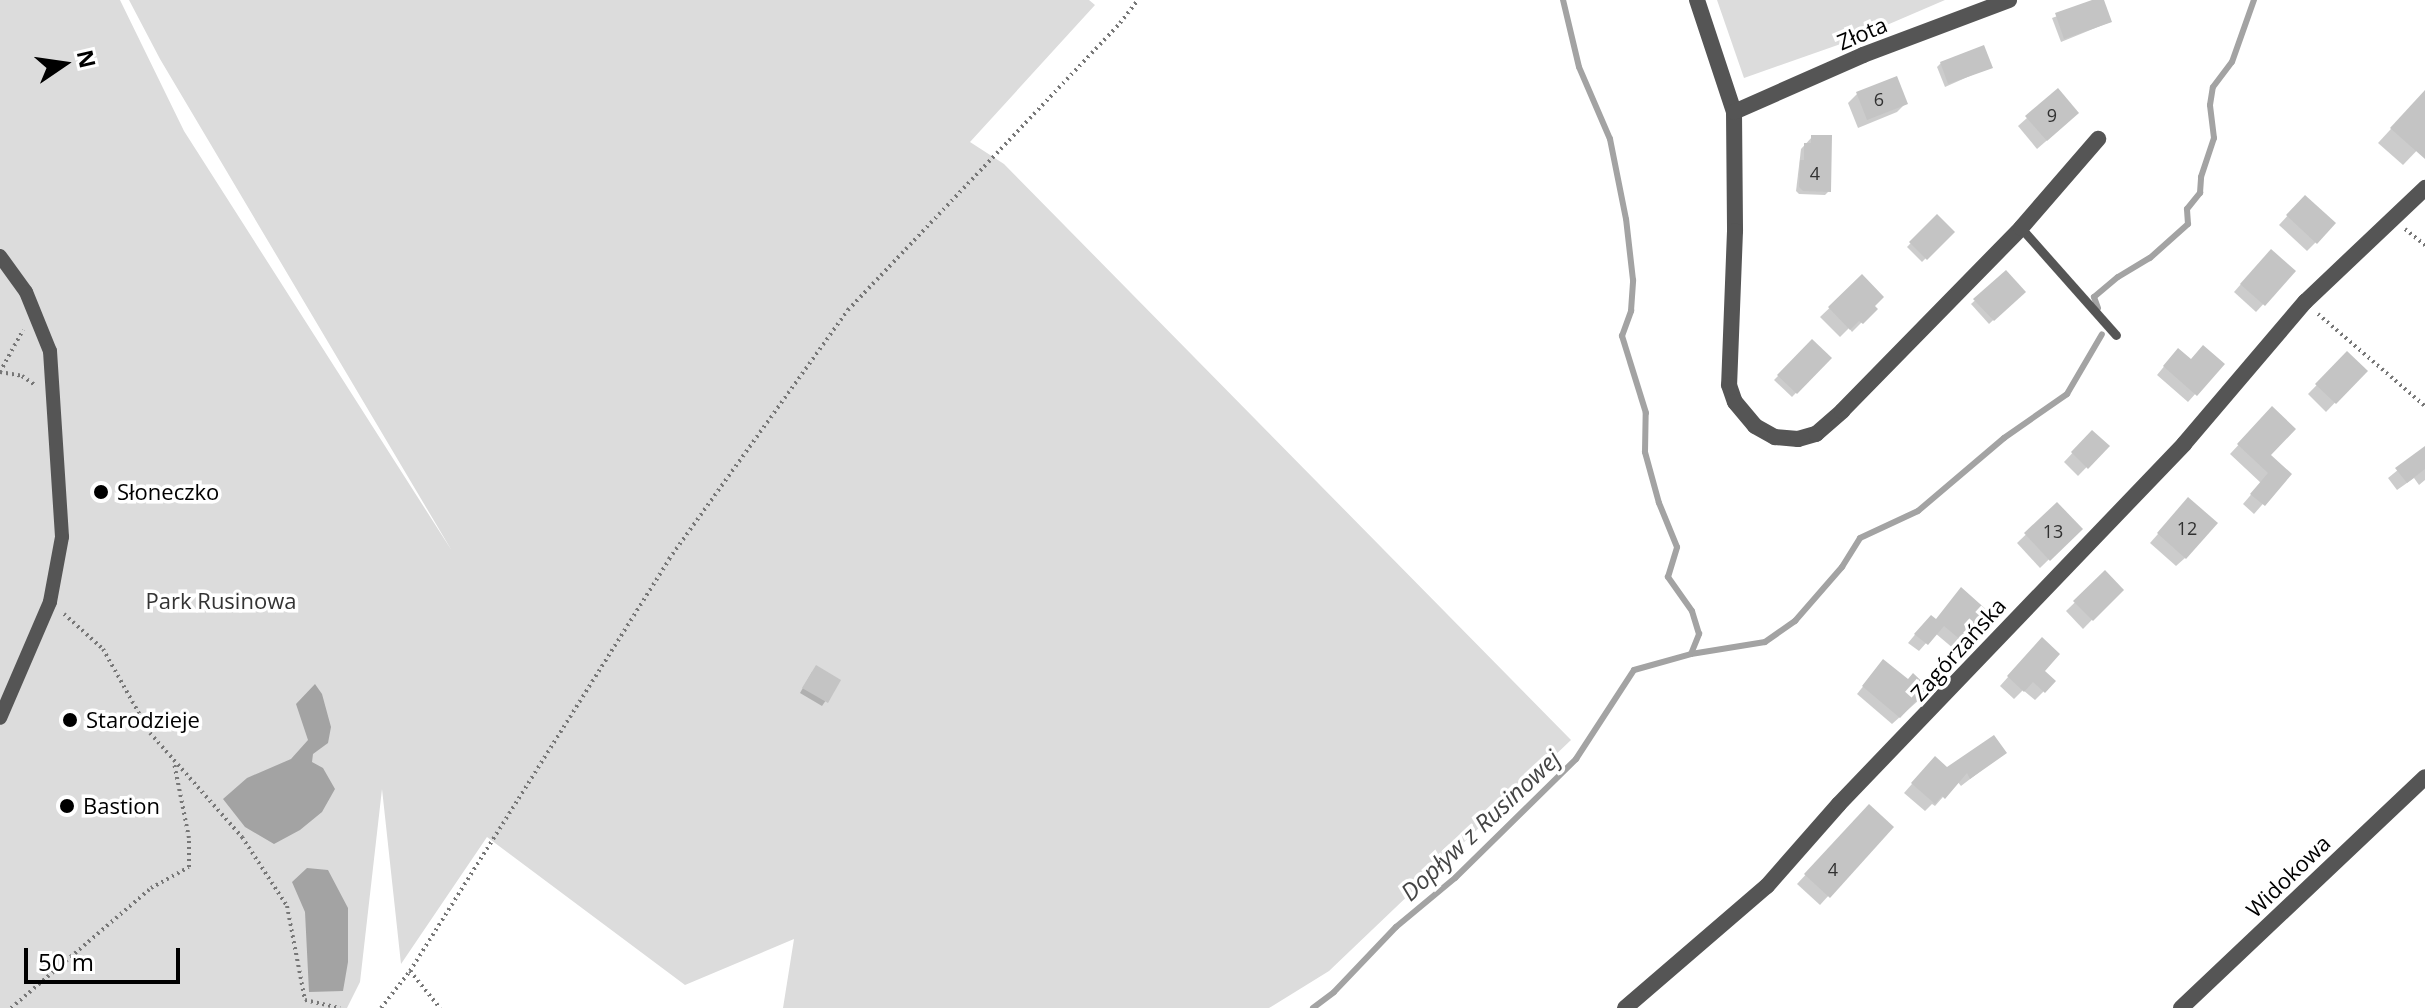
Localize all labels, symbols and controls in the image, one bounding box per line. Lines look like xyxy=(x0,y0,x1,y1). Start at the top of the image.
street label: Złota xyxy=(1833,11,1891,55)
north arrow xyxy=(24,24,104,104)
text: N xyxy=(71,47,104,71)
house number: 6 xyxy=(1874,88,1884,110)
house number: 9 xyxy=(2047,104,2057,126)
house number: 4 xyxy=(1810,162,1820,184)
place label: Słoneczko xyxy=(117,479,219,505)
marker: Słoneczko xyxy=(92,483,110,501)
house number: 12 xyxy=(2177,517,2197,539)
house number: 13 xyxy=(2043,520,2063,542)
park label: Park Rusinowa xyxy=(146,588,296,614)
street label: Zagórzańska xyxy=(1905,592,2011,706)
place label: Starodzieje xyxy=(86,707,200,733)
marker: Starodzieje xyxy=(61,711,79,729)
water label: Dopływ z Rusinowej xyxy=(1394,744,1566,906)
place label: Bastion xyxy=(83,793,160,819)
marker: Bastion xyxy=(58,797,76,815)
street label: Widokowa xyxy=(2240,829,2336,923)
house number: 4 xyxy=(1828,858,1838,880)
scale bar xyxy=(28,932,184,982)
text: 50 m xyxy=(38,945,94,978)

